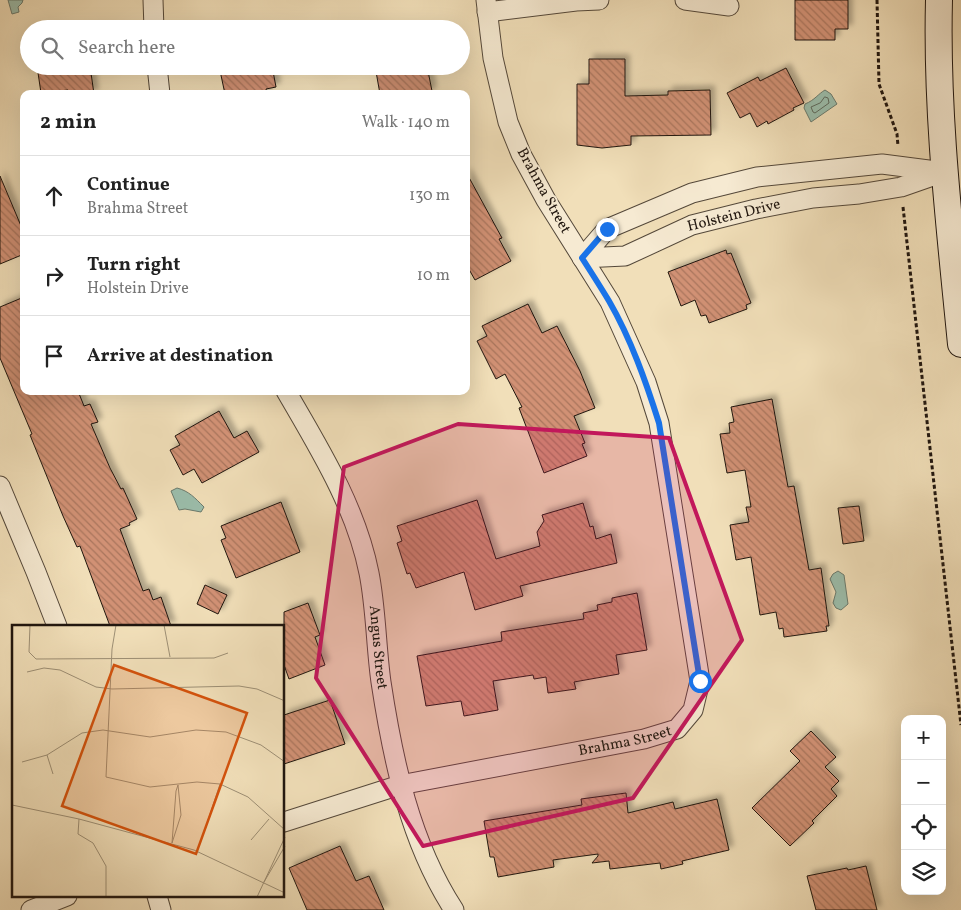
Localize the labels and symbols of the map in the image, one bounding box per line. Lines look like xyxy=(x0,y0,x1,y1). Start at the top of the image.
street label: Brahma Street xyxy=(511,144,575,238)
street label: Holstein Drive xyxy=(685,194,783,238)
route end xyxy=(596,218,619,241)
street label: Angus Street xyxy=(363,604,393,691)
inset map xyxy=(12,625,285,898)
route start xyxy=(689,670,712,693)
street label: Brahma Street xyxy=(577,721,674,762)

